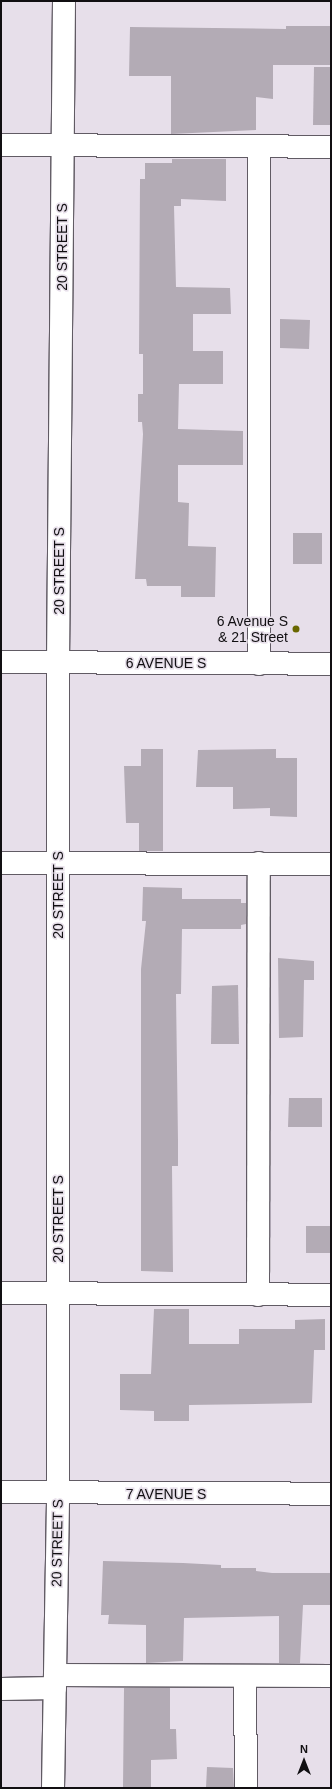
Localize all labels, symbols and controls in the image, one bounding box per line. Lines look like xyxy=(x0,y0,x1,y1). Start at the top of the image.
street label: 20 STREET S xyxy=(54,203,70,291)
street label: 20 STREET S xyxy=(51,527,67,615)
place label: 6 Avenue S & 21 Street xyxy=(216,613,288,646)
marker: 6 Avenue S & 21 Street xyxy=(291,624,301,634)
street label: 6 AVENUE S xyxy=(125,655,207,671)
street label: 20 STREET S xyxy=(50,851,66,939)
street label: 20 STREET S xyxy=(50,1175,66,1263)
street label: 7 AVENUE S xyxy=(125,1486,207,1502)
street label: 20 STREET S xyxy=(48,1499,66,1587)
north arrow xyxy=(284,1741,324,1781)
text: N xyxy=(300,1743,308,1755)

